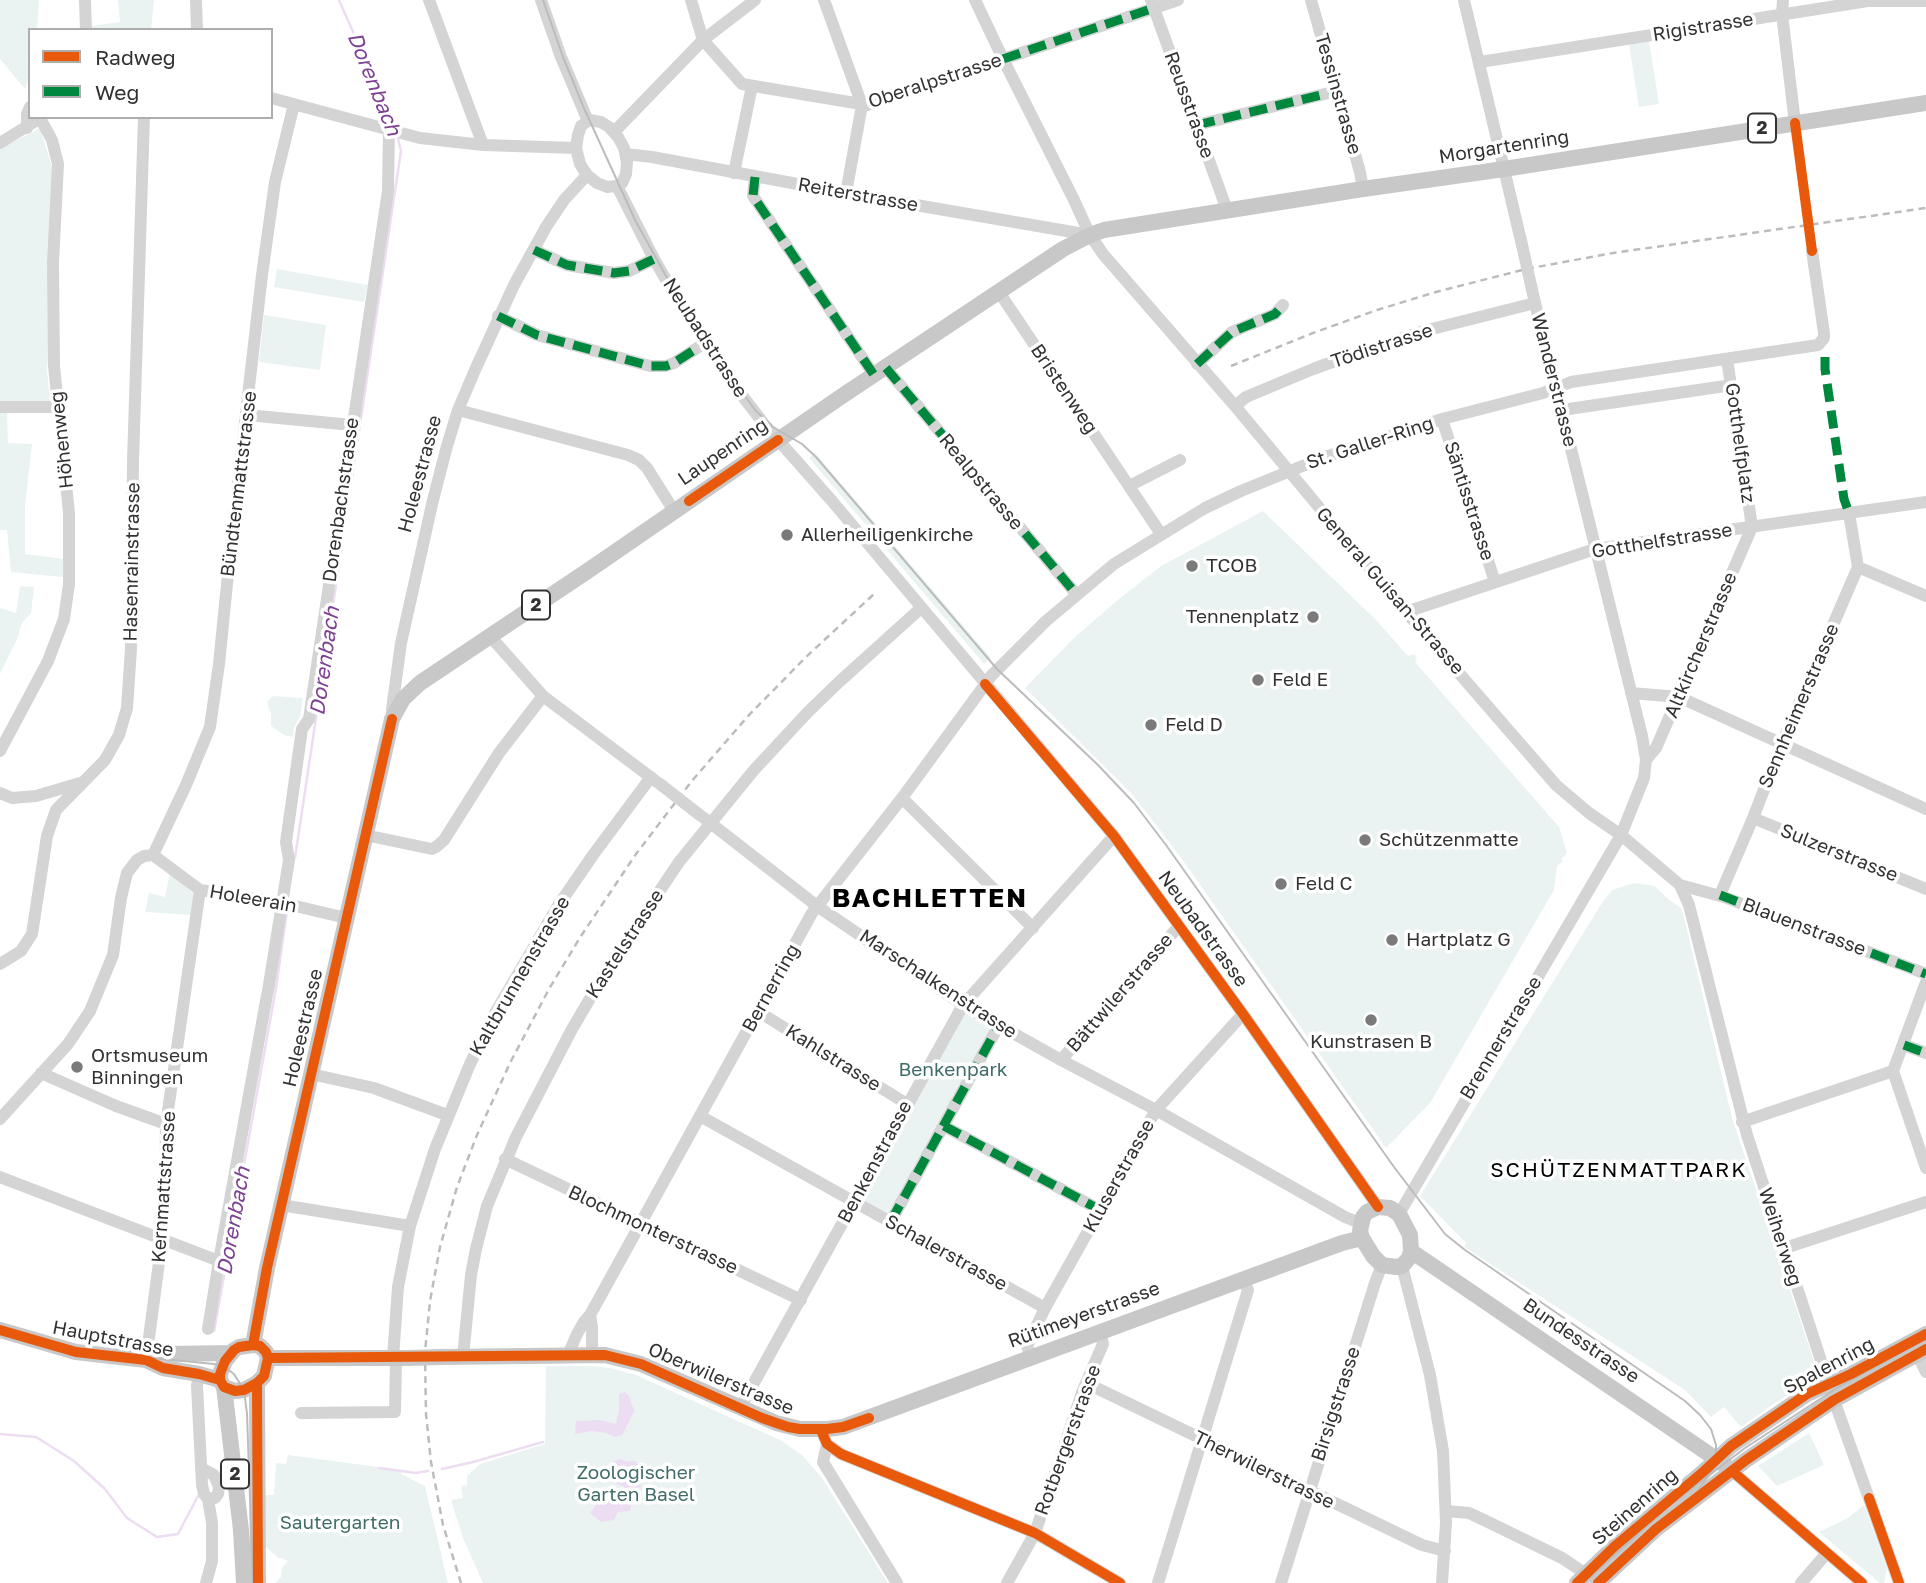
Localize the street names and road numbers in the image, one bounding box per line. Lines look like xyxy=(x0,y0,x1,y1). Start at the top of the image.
street label: Rigistrasse xyxy=(1651,8,1755,46)
street label: Tessinstrasse xyxy=(1310,31,1366,157)
street label: Reusstrasse xyxy=(1159,48,1219,162)
street label: Oberalpstrasse xyxy=(865,49,1005,113)
road number: 2 xyxy=(1748,113,1776,142)
street label: Morgartenring xyxy=(1437,125,1571,169)
street label: Reiterstrasse xyxy=(796,173,920,217)
street label: Neubadstrasse xyxy=(658,274,752,402)
street label: Wanderstrasse xyxy=(1526,311,1582,449)
street label: Tödistrasse xyxy=(1328,319,1436,373)
street label: Bristenweg xyxy=(1026,340,1102,438)
street label: Gotthelfplatz xyxy=(1720,381,1760,505)
street label: Höhenweg xyxy=(46,390,78,490)
street label: Bündtenmattstrasse xyxy=(216,390,262,578)
street label: St. Galler-Ring xyxy=(1304,412,1436,474)
street label: Holeestrasse xyxy=(393,413,447,535)
street label: Laupenring xyxy=(674,414,772,490)
street label: Dorenbachstrasse xyxy=(318,416,364,584)
street label: Realpstrasse xyxy=(934,429,1028,535)
street label: Säntisstrasse xyxy=(1439,439,1499,563)
street label: Hasenrainstrasse xyxy=(119,482,145,642)
street label: General Guisan-Strasse xyxy=(1311,503,1469,679)
street label: Gotthelfstrasse xyxy=(1590,519,1734,563)
street label: Altkircherstrasse xyxy=(1660,569,1742,721)
road number: 2 xyxy=(522,590,550,620)
street label: Sennheimerstrasse xyxy=(1754,620,1844,792)
street label: Sulzerstrasse xyxy=(1777,819,1901,887)
street label: Neubadstrasse xyxy=(1153,867,1253,991)
street label: Holeerain xyxy=(207,880,299,918)
street label: Kastelstrasse xyxy=(581,885,669,1003)
street label: Kaltbrunnenstrasse xyxy=(465,892,575,1060)
street label: Blauenstrasse xyxy=(1739,893,1869,961)
street label: Marschalkenstrasse xyxy=(855,925,1021,1043)
street label: Bättwilerstrasse xyxy=(1062,929,1178,1057)
street label: Bernerring xyxy=(737,940,805,1036)
street label: Holeestrasse xyxy=(278,967,328,1089)
street label: Brennerstrasse xyxy=(1455,972,1547,1104)
street label: Kahlstrasse xyxy=(781,1020,885,1096)
street label: Benkenstrasse xyxy=(833,1097,917,1227)
street label: Kernmattstrasse xyxy=(147,1110,181,1264)
street label: Kluserstrasse xyxy=(1079,1115,1159,1237)
street label: Blochmonterstrasse xyxy=(565,1181,741,1279)
street label: Weiherweg xyxy=(1753,1185,1807,1289)
street label: Schalerstrasse xyxy=(881,1210,1011,1296)
street label: Rütimeyerstrasse xyxy=(1005,1277,1163,1353)
street label: Bundesstrasse xyxy=(1518,1294,1644,1388)
street label: Hauptstrasse xyxy=(51,1316,175,1362)
street label: Spalenring xyxy=(1780,1333,1878,1399)
street label: Oberwilerstrasse xyxy=(645,1338,797,1420)
street label: Birsigstrasse xyxy=(1307,1344,1365,1464)
street label: Rotbergerstrasse xyxy=(1030,1362,1106,1518)
street label: Therwilerstrasse xyxy=(1190,1426,1338,1514)
road number: 2 xyxy=(221,1460,249,1489)
street label: Steinenring xyxy=(1588,1464,1682,1550)

